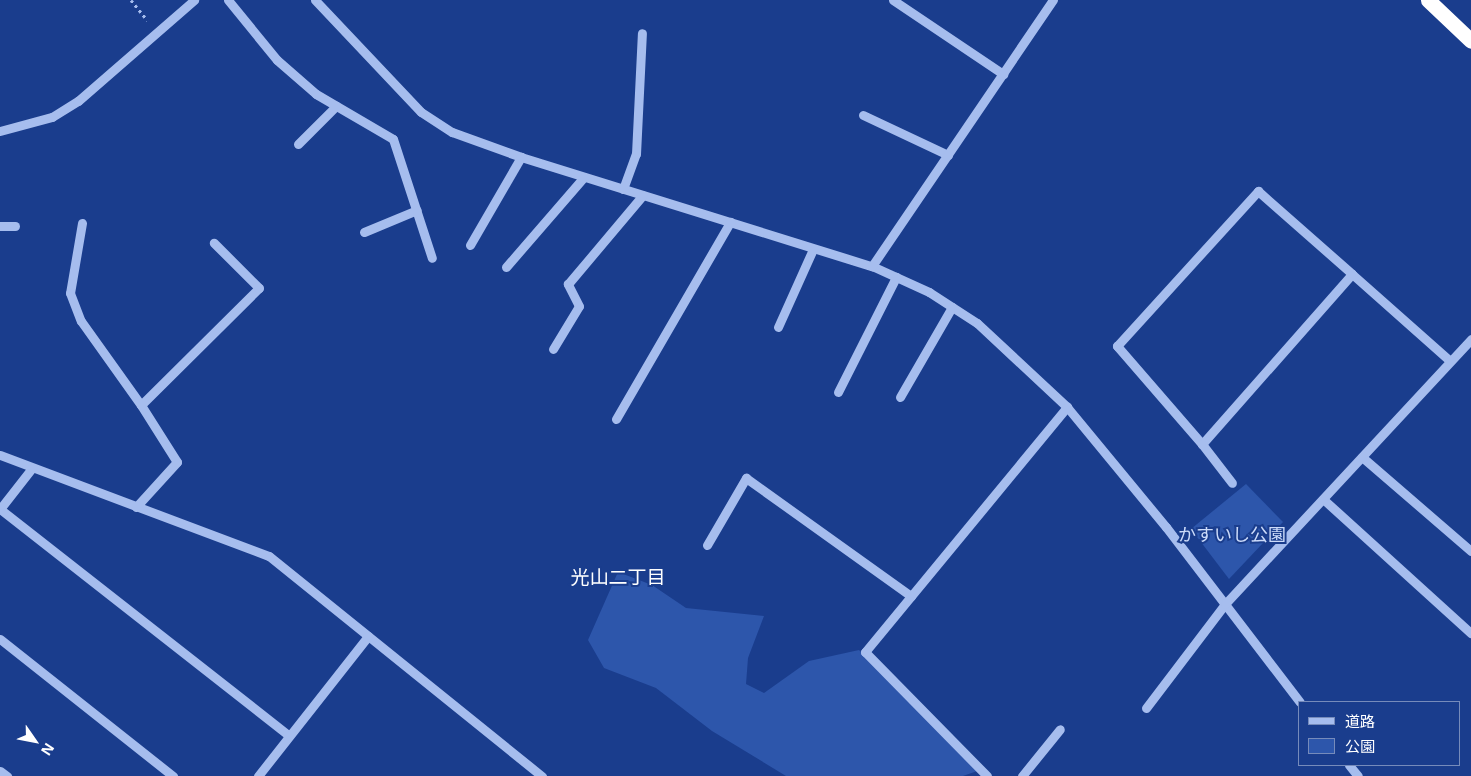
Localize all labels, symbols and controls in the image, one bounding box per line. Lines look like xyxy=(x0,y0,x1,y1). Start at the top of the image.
park label: かすいし公園 xyxy=(1178,523,1286,545)
district label: 光山二丁目 xyxy=(571,567,665,589)
legend xyxy=(1298,701,1461,766)
text: 道路 xyxy=(1345,711,1375,731)
north arrow xyxy=(10,716,60,766)
text: 公園 xyxy=(1345,736,1375,756)
text: N xyxy=(37,739,59,759)

